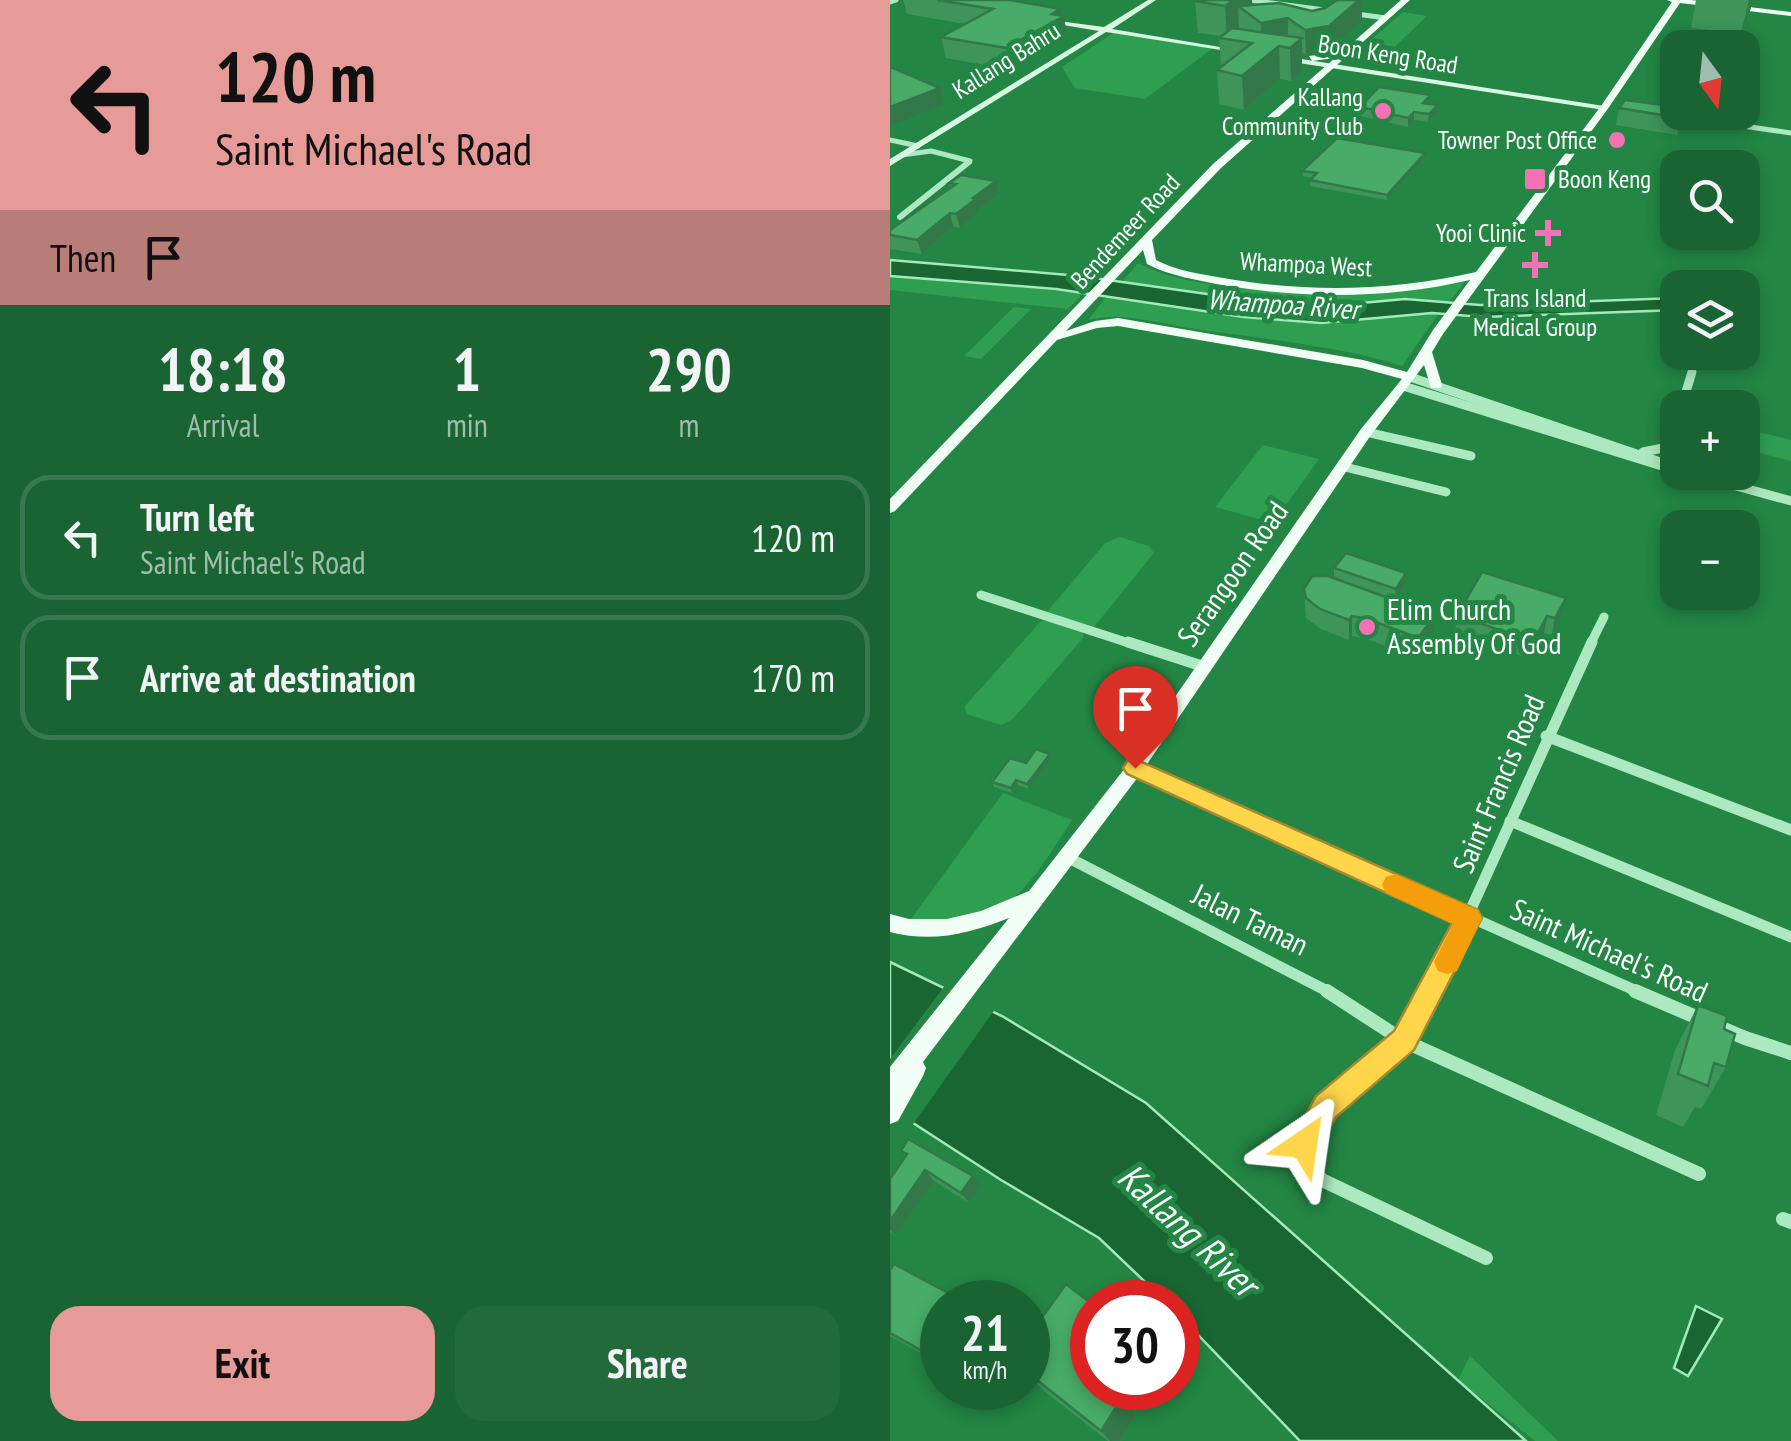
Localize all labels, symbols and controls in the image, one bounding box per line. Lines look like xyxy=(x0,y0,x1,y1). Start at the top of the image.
street label: Kallang Bahru xyxy=(946,14,1066,106)
street label: Boon Keng Road xyxy=(1316,27,1460,81)
north arrow xyxy=(1660,30,1760,130)
map controls xyxy=(1660,30,1760,610)
text: 120 m xyxy=(215,31,376,121)
icon: left xyxy=(50,40,180,170)
place label: Kallang Community Club xyxy=(1222,81,1363,142)
marker: Kallang Community Club xyxy=(1372,100,1394,122)
text: Saint Michael's Road xyxy=(215,119,532,177)
place label: Towner Post Office xyxy=(1438,124,1597,156)
marker: Towner Post Office xyxy=(1606,129,1628,151)
button: search xyxy=(1660,150,1760,250)
place label: Boon Keng xyxy=(1558,163,1651,195)
marker: Boon Keng xyxy=(1522,166,1548,192)
street label: Bendemeer Road xyxy=(1064,167,1186,295)
place label: Yooi Clinic xyxy=(1436,217,1526,249)
marker: Yooi Clinic xyxy=(1535,220,1561,246)
icon: arrive xyxy=(136,230,191,285)
text: Then xyxy=(50,233,116,282)
street label: Whampoa West xyxy=(1239,245,1373,283)
marker: Trans Island Medical Group xyxy=(1522,252,1548,278)
button: layers xyxy=(1660,270,1760,370)
water label: Whampoa River xyxy=(1206,280,1364,328)
place label: Trans Island Medical Group xyxy=(1473,282,1597,343)
text: 18:18 xyxy=(158,330,288,408)
text: 1 xyxy=(453,330,481,408)
text: 290 xyxy=(646,330,732,408)
button: + xyxy=(1660,390,1760,490)
text: Arrival xyxy=(187,404,259,446)
text: min xyxy=(446,404,488,446)
text: m xyxy=(678,404,699,446)
text: Turn left xyxy=(140,492,254,541)
street label: Serangoon Road xyxy=(1168,493,1296,653)
icon: left xyxy=(55,510,110,565)
button: − xyxy=(1660,510,1760,610)
text: 120 m xyxy=(751,513,835,562)
text: Saint Michael's Road xyxy=(140,541,366,583)
place label: Elim Church Assembly Of God xyxy=(1387,589,1561,662)
marker: Elim Church Assembly Of God xyxy=(1356,616,1378,638)
icon: arrive xyxy=(55,650,110,705)
text: Arrive at destination xyxy=(140,653,416,702)
text: 170 m xyxy=(751,653,835,702)
pin xyxy=(1093,666,1178,769)
icon: arrive xyxy=(1108,681,1163,736)
street label: Saint Francis Road xyxy=(1443,688,1553,878)
street label: Jalan Taman xyxy=(1185,873,1315,963)
street label: Saint Michael's Road xyxy=(1505,889,1714,1010)
position arrow xyxy=(1252,1092,1356,1196)
water label: Kallang River xyxy=(1108,1151,1273,1309)
speed limit sign: 30 xyxy=(1070,1280,1200,1410)
text: 21 xyxy=(961,1300,1009,1365)
button: Exit xyxy=(50,1306,435,1421)
button: Share xyxy=(455,1306,840,1421)
text: km/h xyxy=(963,1354,1007,1386)

